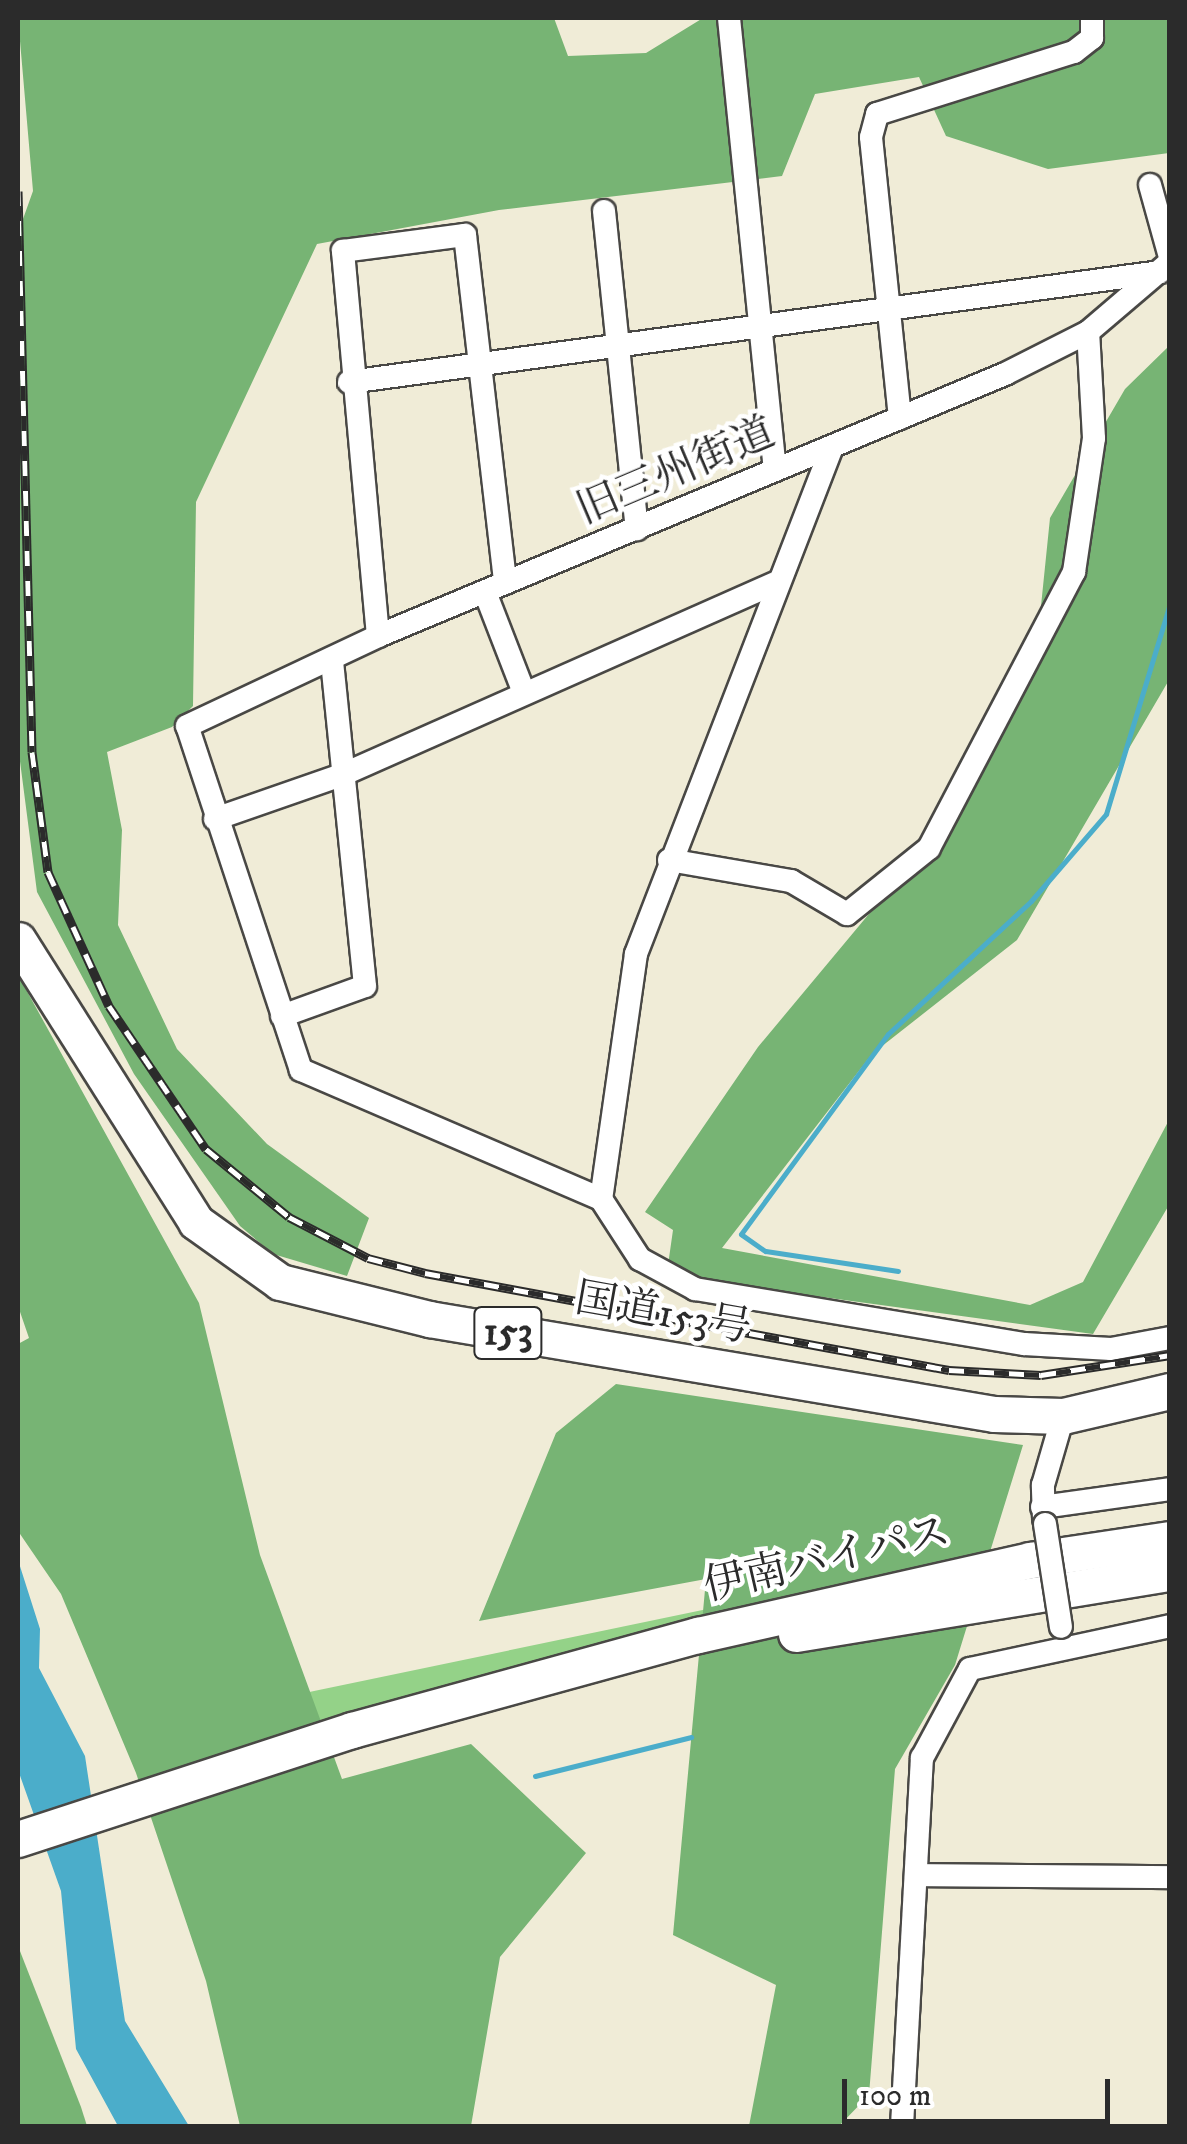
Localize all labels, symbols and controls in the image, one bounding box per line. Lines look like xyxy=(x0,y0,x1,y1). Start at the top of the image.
street label: 旧三州街道 xyxy=(570,408,782,536)
street label: 国道153号 xyxy=(571,1274,755,1354)
road number: 153 xyxy=(473,1298,543,1368)
street label: 伊南バイパス xyxy=(699,1507,955,1613)
scale bar xyxy=(847,2059,1114,2121)
text: 100 m xyxy=(859,2078,931,2115)

